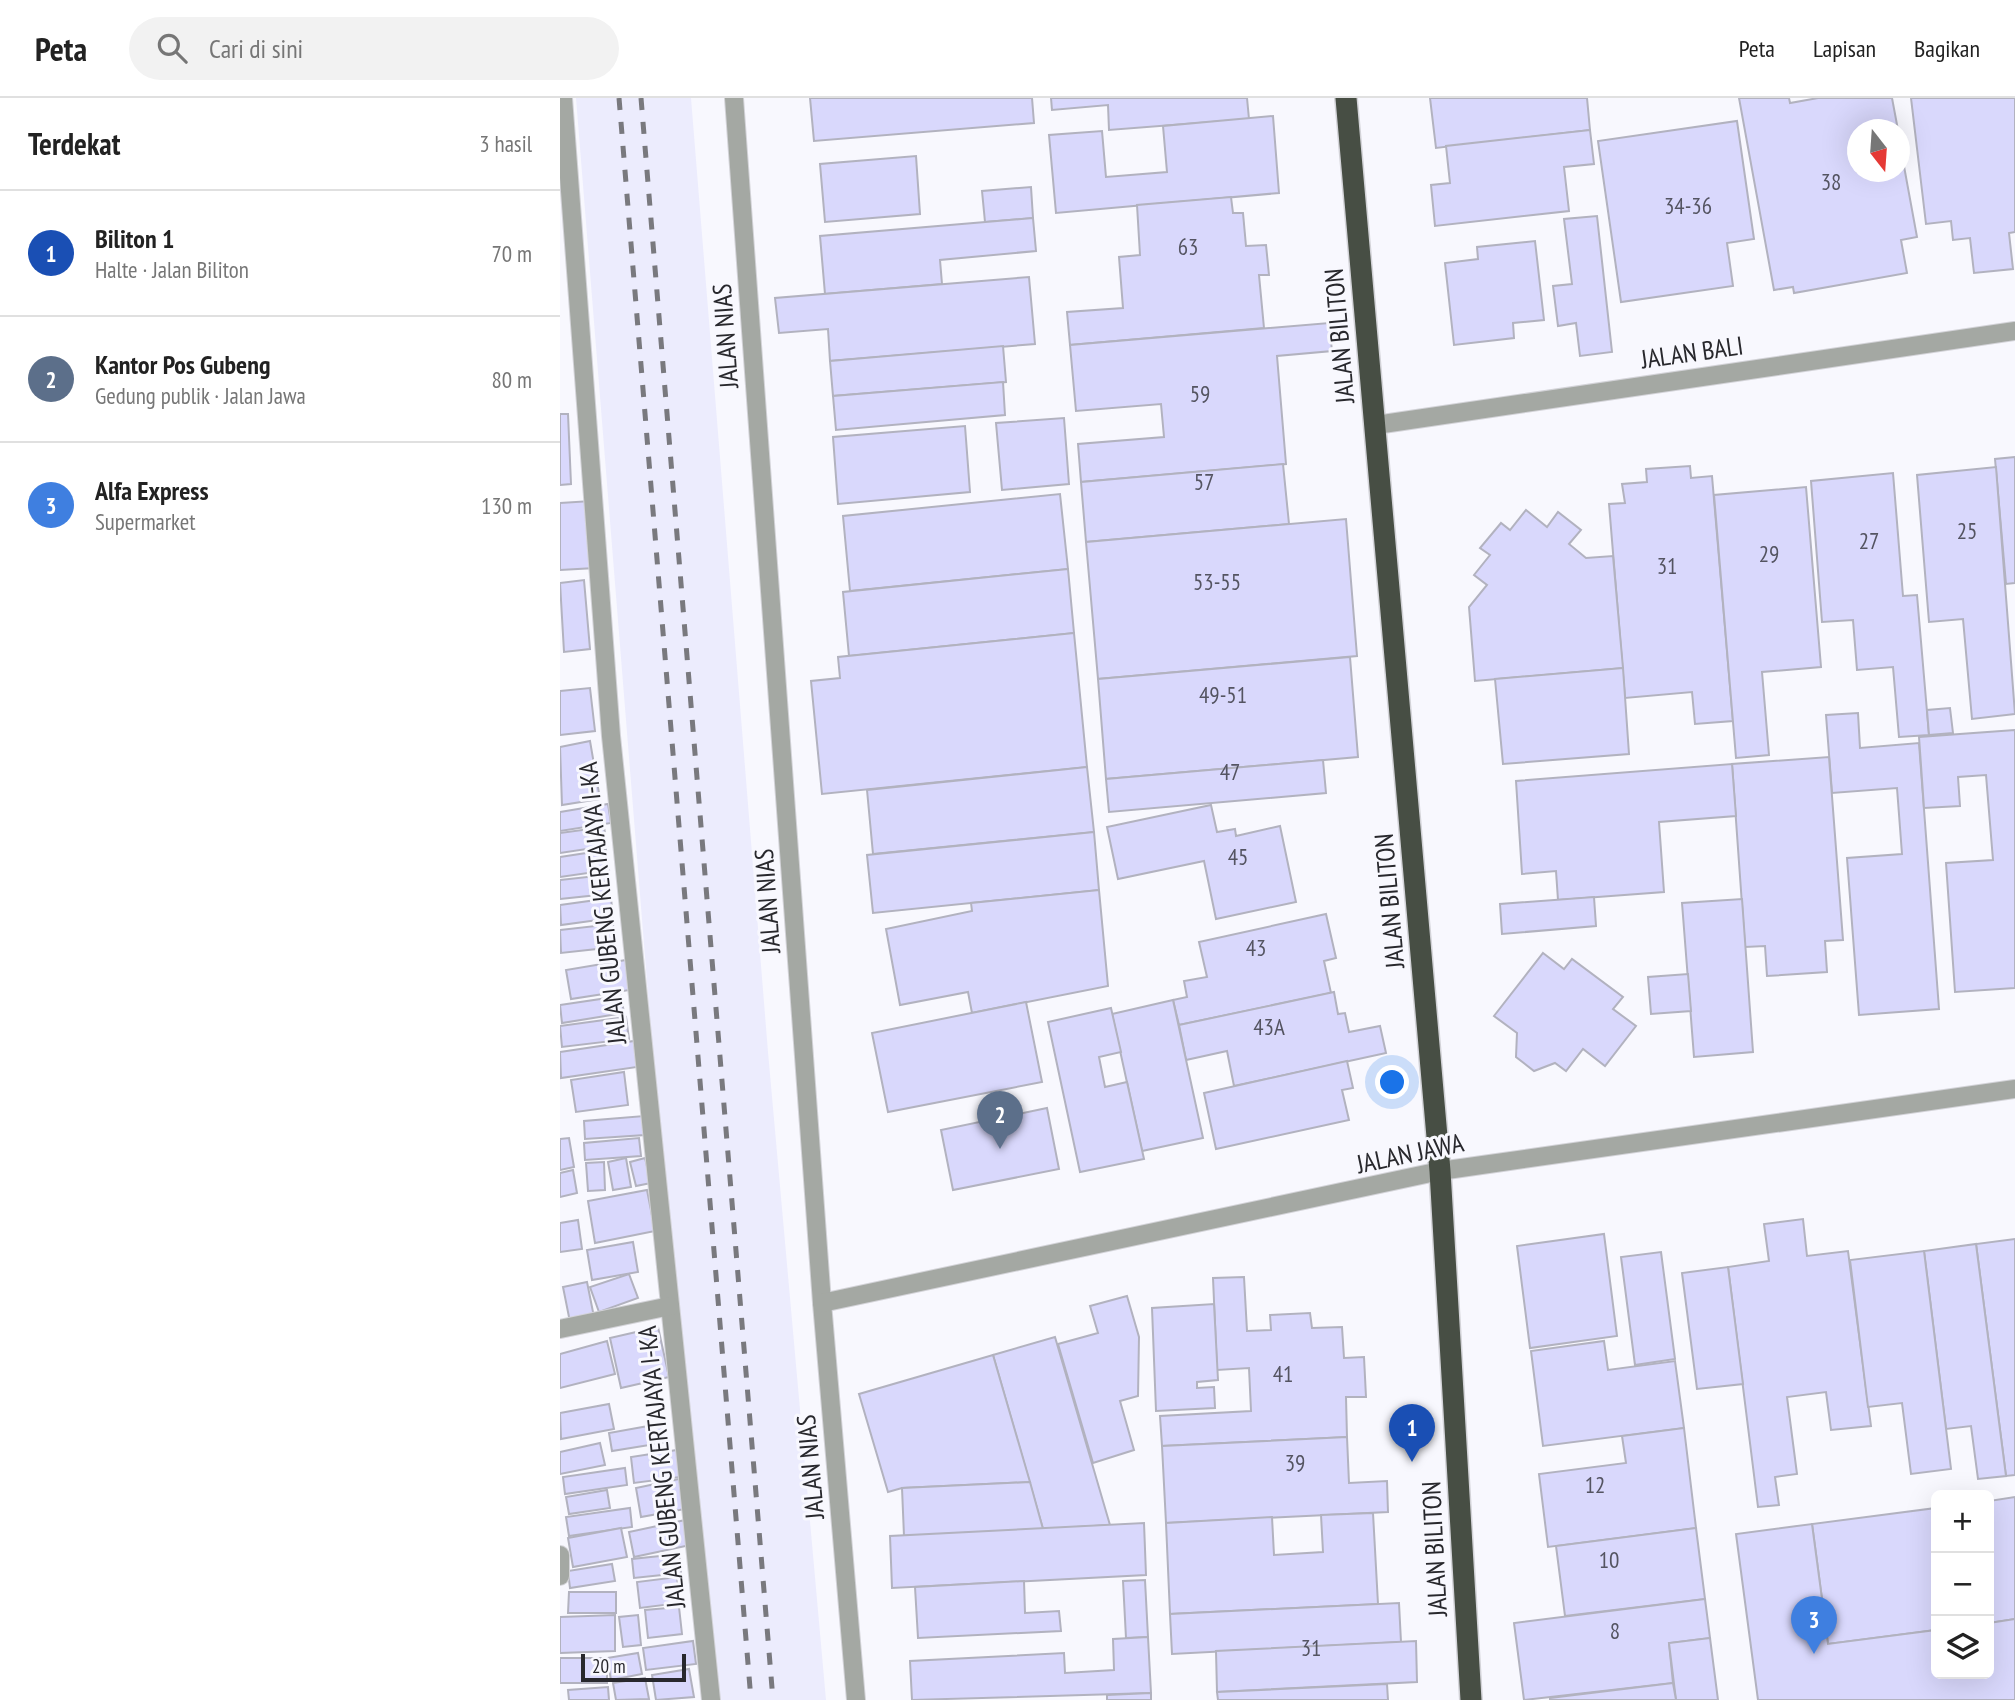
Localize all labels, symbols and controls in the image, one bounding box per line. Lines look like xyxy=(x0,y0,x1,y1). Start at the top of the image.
search box xyxy=(129,17,619,80)
text: Peta xyxy=(35,27,87,70)
icon: search xyxy=(153,29,191,67)
text: Cari di sini xyxy=(209,32,303,65)
text: Peta xyxy=(1739,33,1775,64)
text: Lapisan xyxy=(1813,33,1876,64)
text: Bagikan xyxy=(1914,33,1980,64)
north arrow xyxy=(1847,119,1910,182)
text: Terdekat xyxy=(28,124,120,163)
text: 3 hasil xyxy=(479,129,532,158)
house number: 38 xyxy=(1821,167,1841,196)
house number: 34-36 xyxy=(1664,191,1712,220)
text: Biliton 1 xyxy=(95,222,174,255)
house number: 63 xyxy=(1178,232,1198,261)
text: 1 xyxy=(46,239,57,268)
text: 70 m xyxy=(491,239,532,268)
text: Halte · Jalan Biliton xyxy=(95,255,249,284)
street label: JALAN BILITON xyxy=(1317,267,1361,406)
street label: JALAN NIAS xyxy=(705,283,745,390)
street label: JALAN BALI xyxy=(1638,329,1745,376)
text: Kantor Pos Gubeng xyxy=(95,348,270,381)
text: 2 xyxy=(46,365,57,394)
text: 80 m xyxy=(491,365,532,394)
house number: 59 xyxy=(1190,379,1210,408)
text: Gedung publik · Jalan Jawa xyxy=(95,381,306,410)
house number: 57 xyxy=(1194,467,1214,496)
text: Alfa Express xyxy=(95,474,209,507)
text: 3 xyxy=(46,491,57,520)
text: 130 m xyxy=(481,491,532,520)
text: Supermarket xyxy=(95,507,196,536)
house number: 25 xyxy=(1957,516,1977,545)
house number: 27 xyxy=(1859,526,1879,555)
house number: 29 xyxy=(1759,539,1779,568)
house number: 31 xyxy=(1657,551,1677,580)
house number: 53-55 xyxy=(1193,567,1241,596)
house number: 49-51 xyxy=(1199,680,1247,709)
house number: 47 xyxy=(1220,757,1240,786)
street label: JALAN GUBENG KERTAJAYA I-KA xyxy=(571,760,633,1047)
street label: JALAN BILITON xyxy=(1367,832,1411,971)
house number: 45 xyxy=(1228,842,1248,871)
street label: JALAN NIAS xyxy=(747,848,787,955)
house number: 43 xyxy=(1246,933,1266,962)
house number: 43A xyxy=(1253,1012,1285,1041)
your location xyxy=(1375,1065,1409,1099)
pin: 2 xyxy=(977,1091,1023,1149)
street label: JALAN JAWA xyxy=(1353,1125,1467,1181)
street label: JALAN GUBENG KERTAJAYA I-KA xyxy=(630,1324,692,1611)
house number: 41 xyxy=(1273,1359,1293,1388)
pin: 1 xyxy=(1389,1404,1435,1462)
street label: JALAN NIAS xyxy=(789,1413,831,1522)
house number: 39 xyxy=(1285,1448,1305,1477)
house number: 12 xyxy=(1585,1470,1605,1499)
street label: JALAN BILITON xyxy=(1414,1481,1454,1618)
map controls xyxy=(1931,1490,1994,1679)
button: + xyxy=(1931,1490,1994,1553)
house number: 10 xyxy=(1599,1545,1619,1574)
button: − xyxy=(1931,1553,1994,1616)
pin: 3 xyxy=(1791,1596,1837,1654)
house number: 8 xyxy=(1610,1616,1620,1645)
button: layers xyxy=(1931,1616,1994,1679)
house number: 31 xyxy=(1301,1633,1321,1662)
scale bar xyxy=(581,1651,686,1683)
text: 20 m xyxy=(592,1654,626,1678)

